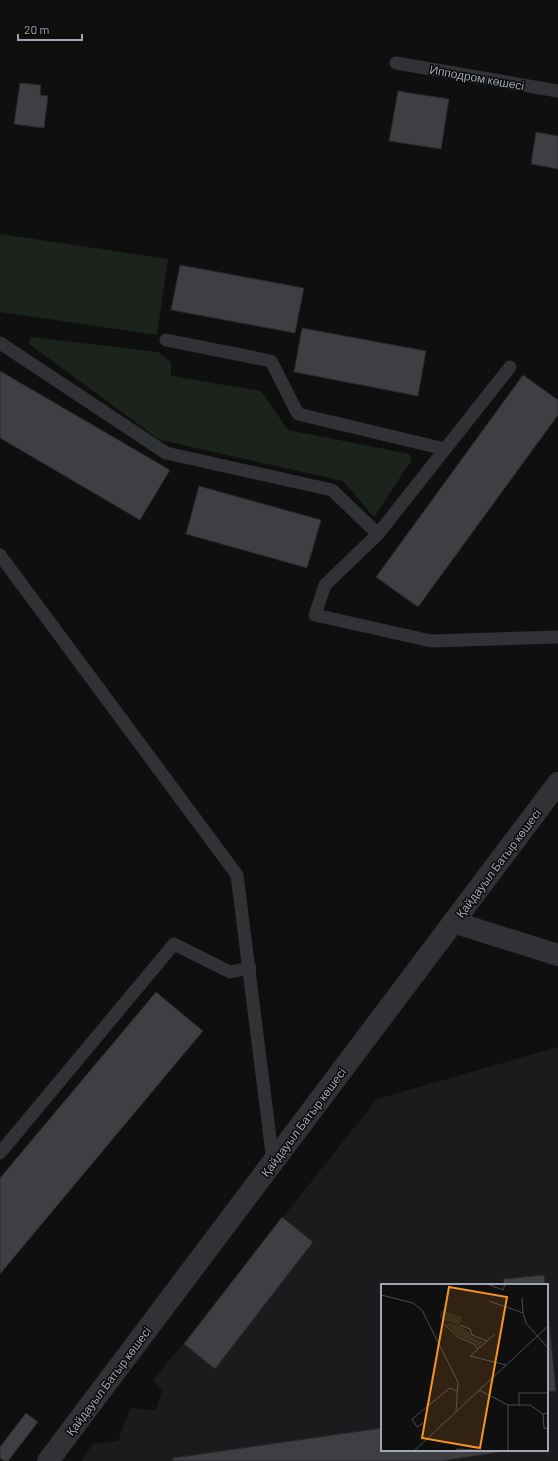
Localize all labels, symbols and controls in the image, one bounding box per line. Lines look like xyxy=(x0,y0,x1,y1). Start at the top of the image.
scale bar xyxy=(18,16,82,42)
text: 20 m xyxy=(24,22,50,36)
street label: Ипподром көшесі xyxy=(428,62,525,93)
street label: Қайдауыл Батыр көшесі xyxy=(453,806,544,921)
street label: Қайдауыл Батыр көшесі xyxy=(258,1065,349,1180)
inset map xyxy=(381,1284,548,1451)
street label: Қайдауыл Батыр көшесі xyxy=(63,1324,154,1439)

